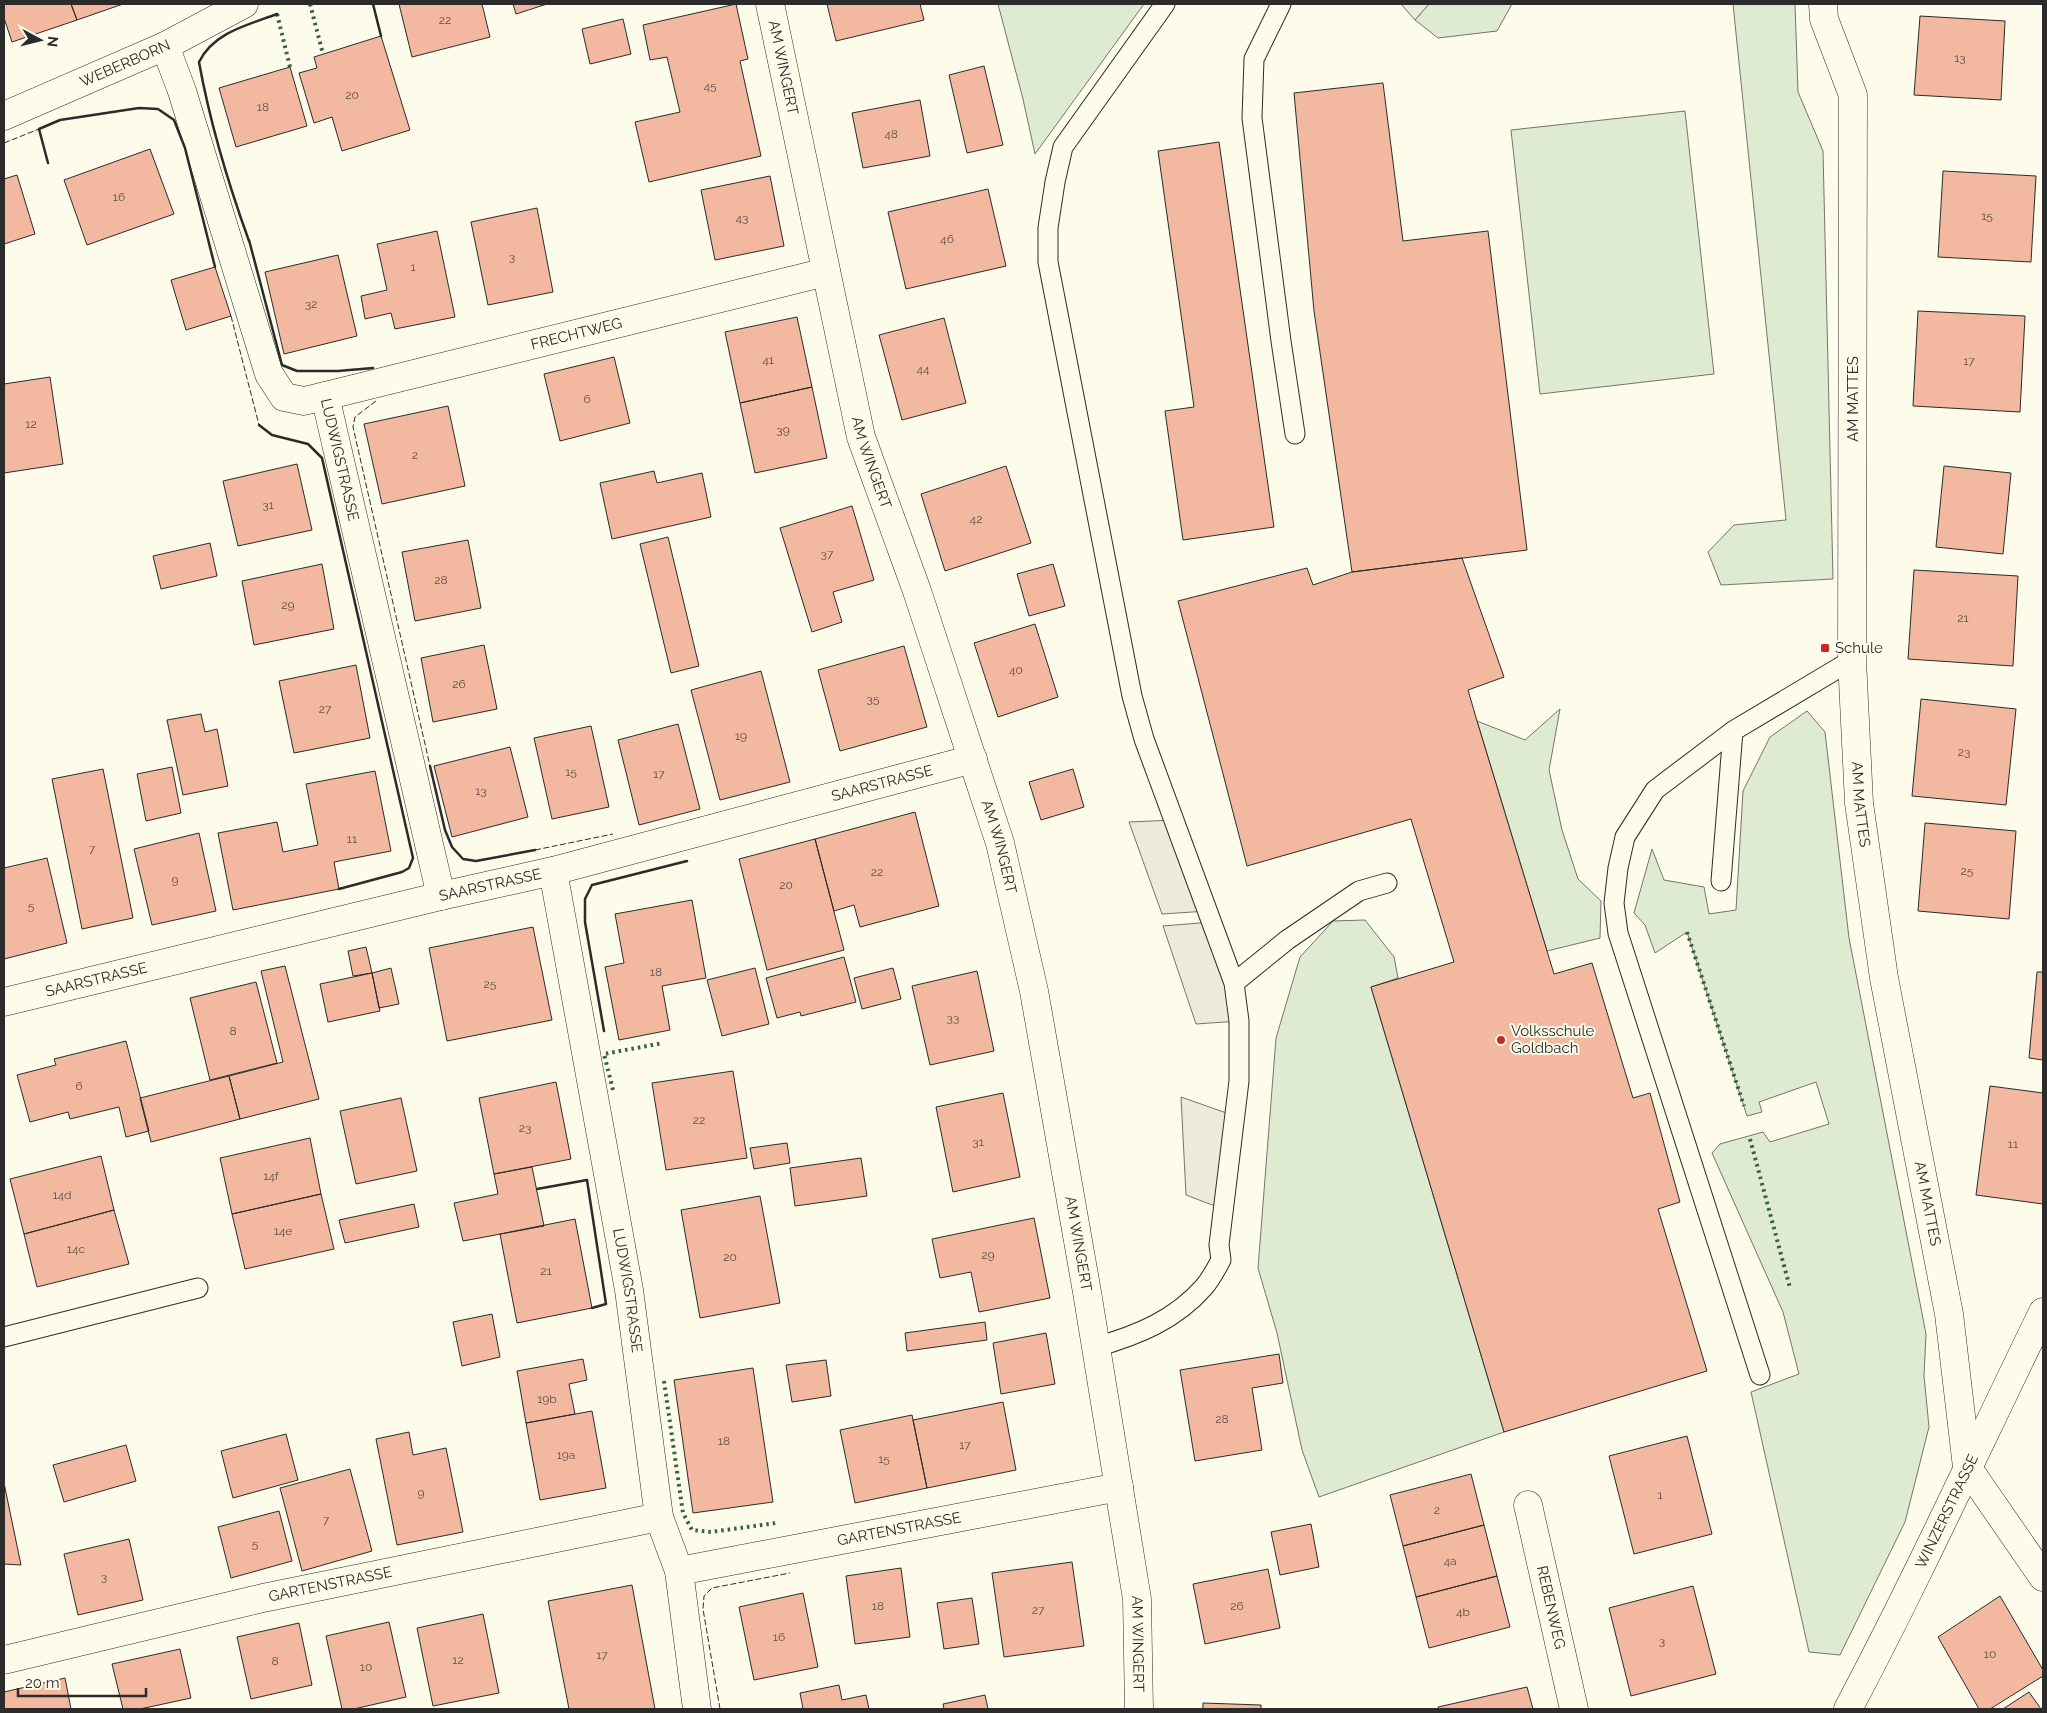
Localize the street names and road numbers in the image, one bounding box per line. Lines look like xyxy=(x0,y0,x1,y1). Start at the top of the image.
street label: AM WINGERT xyxy=(765,19,802,117)
street label: WEBERBORN xyxy=(77,36,173,91)
street label: FRECHTWEG xyxy=(529,314,624,354)
street label: AM MATTES xyxy=(1844,356,1862,442)
street label: LUDWIGSTRASSE xyxy=(317,397,363,523)
street label: AM WINGERT xyxy=(848,415,895,511)
street label: SAARSTRASSE xyxy=(829,761,935,805)
street label: AM MATTES xyxy=(1848,761,1874,848)
street label: AM WINGERT xyxy=(977,798,1020,895)
street label: SAARSTRASSE xyxy=(437,865,543,905)
street label: SAARSTRASSE xyxy=(43,959,149,1001)
street label: AM MATTES xyxy=(1911,1160,1945,1247)
street label: AM WINGERT xyxy=(1061,1195,1096,1293)
street label: LUDWIGSTRASSE xyxy=(609,1227,646,1354)
street label: WINZERSTRASSE xyxy=(1912,1451,1982,1572)
street label: GARTENSTRASSE xyxy=(836,1508,963,1550)
street label: GARTENSTRASSE xyxy=(267,1563,394,1606)
street label: REBENWEG xyxy=(1533,1564,1569,1651)
street label: AM WINGERT xyxy=(1128,1595,1148,1692)

